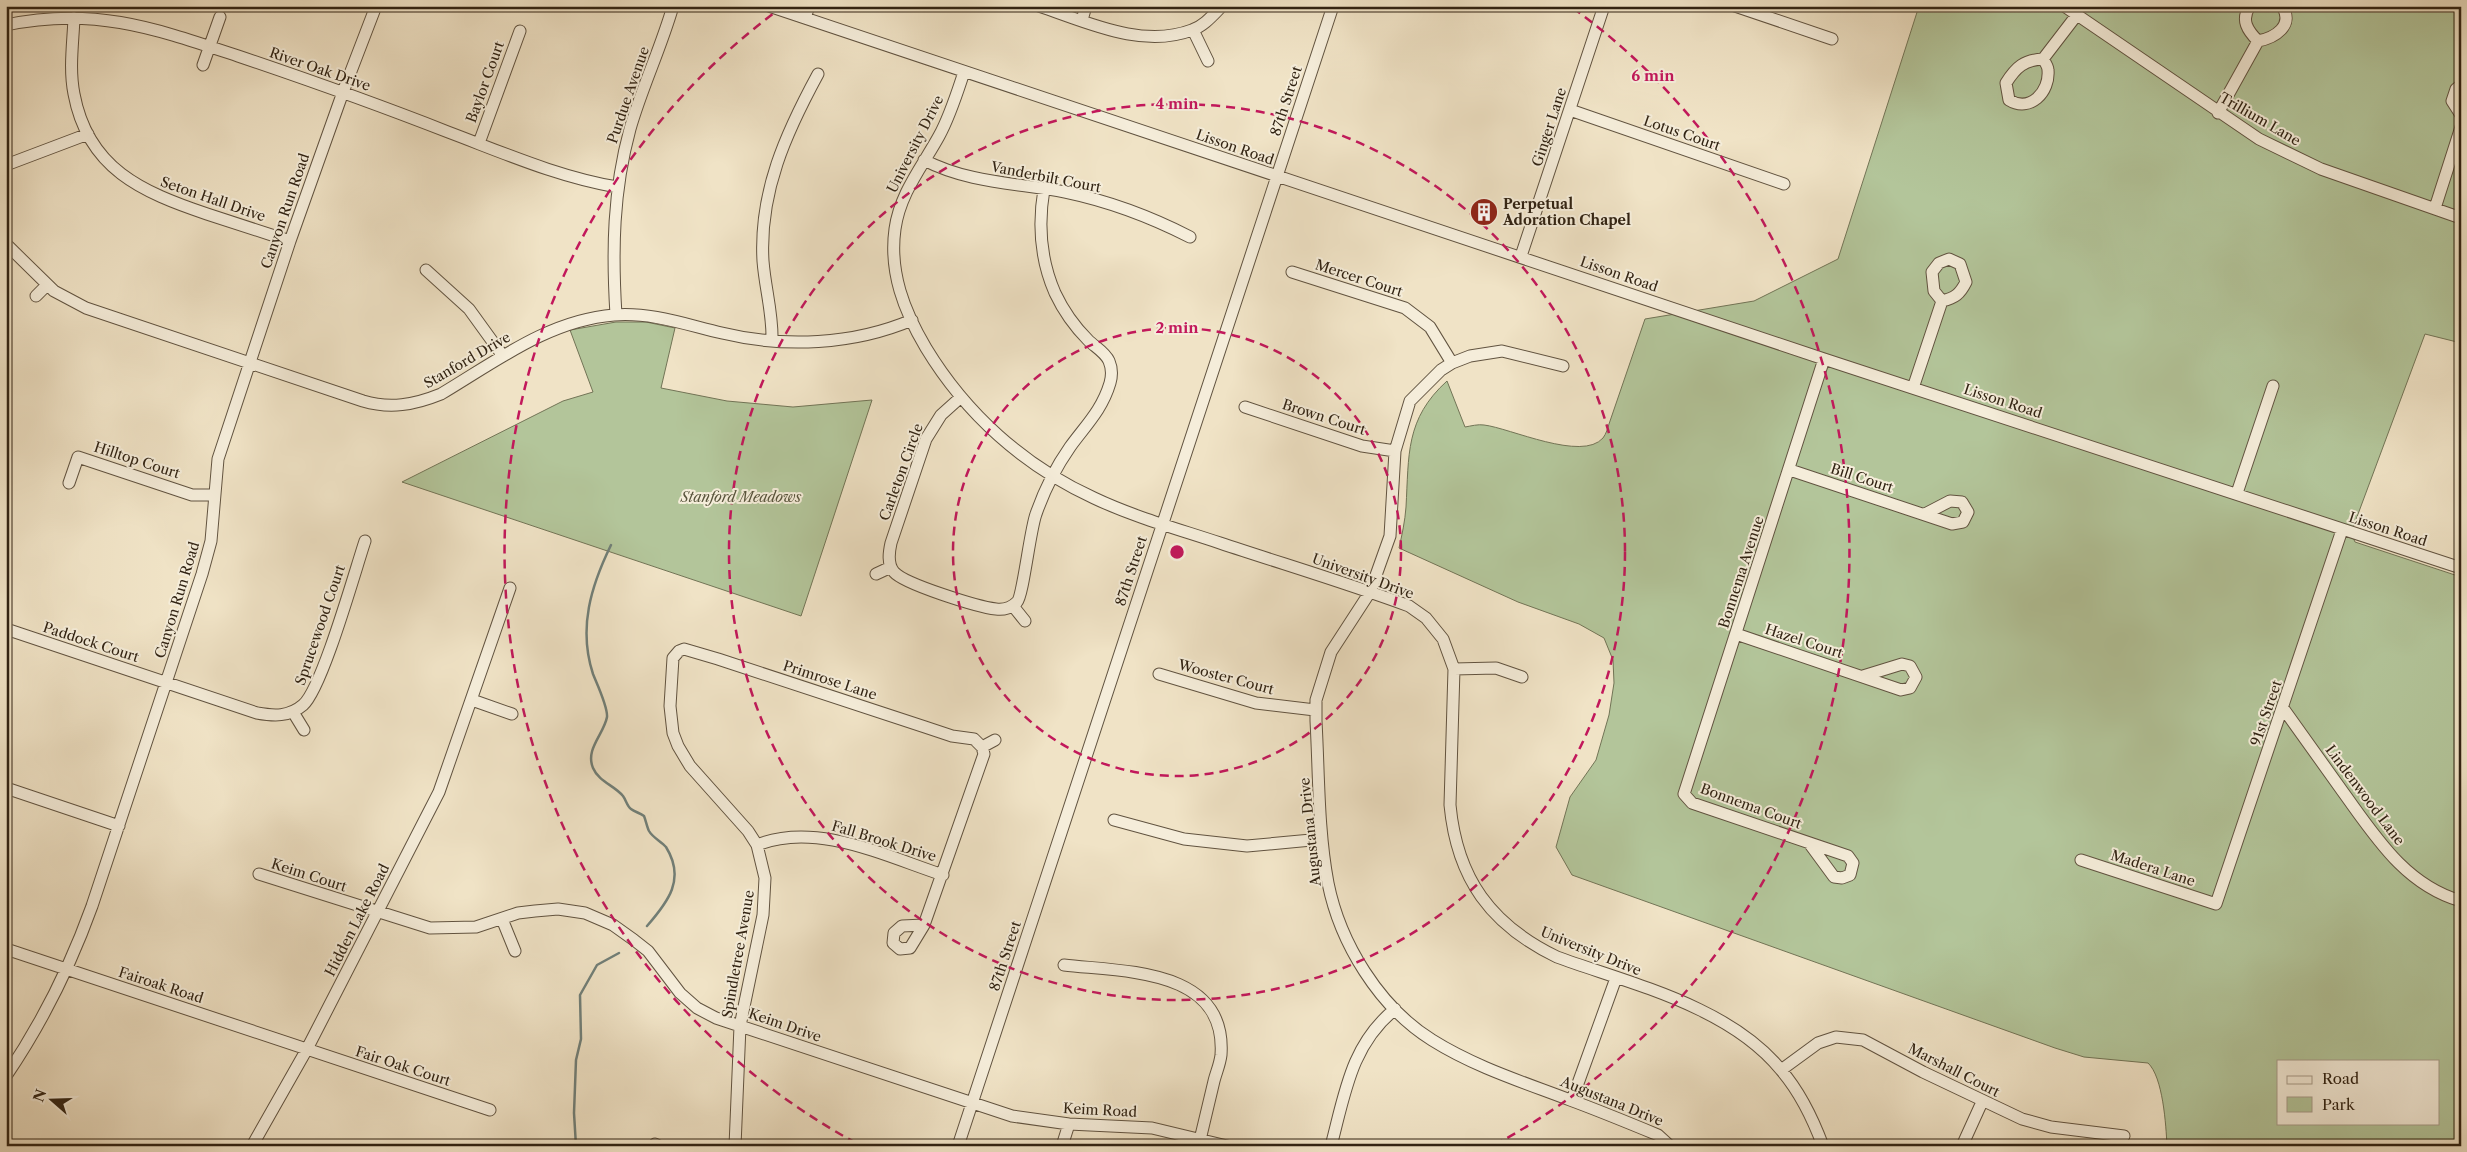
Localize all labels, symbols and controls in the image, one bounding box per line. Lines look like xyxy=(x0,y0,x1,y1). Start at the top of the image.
street label: Baylor Court xyxy=(462,39,508,125)
street label: River Oak Drive xyxy=(267,43,373,95)
street label: Purdue Avenue xyxy=(603,44,653,146)
street label: 87th Street xyxy=(1266,64,1306,138)
text: 6 min xyxy=(1631,66,1675,85)
street label: Ginger Lane xyxy=(1528,85,1570,169)
street label: Trillium Lane xyxy=(2216,88,2304,150)
street label: University Drive xyxy=(883,92,947,196)
text: 4 min xyxy=(1155,94,1199,113)
street label: Lotus Court xyxy=(1641,111,1723,155)
street label: Lisson Road xyxy=(1194,125,1277,169)
street label: Canyon Run Road xyxy=(257,150,313,271)
street label: Vanderbilt Court xyxy=(989,157,1103,196)
street label: Seton Hall Drive xyxy=(158,173,268,225)
place label: Perpetual Adoration Chapel xyxy=(1502,195,1631,229)
building icon: Perpetual Adoration Chapel xyxy=(1469,197,1499,227)
street label: Lisson Road xyxy=(1578,252,1661,296)
street label: Mercer Court xyxy=(1313,255,1405,301)
text: 2 min xyxy=(1155,318,1199,337)
street label: Stanford Drive xyxy=(420,328,514,392)
street label: Lisson Road xyxy=(1962,380,2045,422)
street label: Brown Court xyxy=(1280,395,1368,439)
street label: Carleton Circle xyxy=(875,421,927,523)
street label: Hilltop Court xyxy=(92,438,182,482)
street label: Bill Court xyxy=(1828,459,1896,497)
park label: Stanford Meadows xyxy=(680,488,802,506)
street label: Lisson Road xyxy=(2347,508,2430,550)
street label: Bonnema Avenue xyxy=(1714,513,1768,630)
street label: 87th Street xyxy=(1111,534,1151,608)
street label: Canyon Run Road xyxy=(151,539,203,661)
centre of rings xyxy=(1168,543,1186,561)
street label: University Drive xyxy=(1310,549,1417,603)
street label: Sprucewood Court xyxy=(291,562,349,687)
street label: Paddock Court xyxy=(41,618,141,666)
street label: Hazel Court xyxy=(1763,620,1845,662)
street label: Wooster Court xyxy=(1175,655,1276,698)
street label: Primrose Lane xyxy=(781,656,879,704)
street label: 91st Street xyxy=(2246,678,2286,748)
street label: Lindenwood Lane xyxy=(2321,741,2409,849)
street label: Augustana Drive xyxy=(1295,777,1325,888)
street label: Bonnema Court xyxy=(1698,779,1804,833)
street label: Fall Brook Drive xyxy=(829,817,939,866)
street label: Madera Lane xyxy=(2109,846,2198,890)
street label: Keim Court xyxy=(269,854,349,896)
street label: Hidden Lake Road xyxy=(321,860,393,979)
street label: Spindletree Avenue xyxy=(718,888,758,1019)
street label: 87th Street xyxy=(985,919,1025,993)
street label: University Drive xyxy=(1538,923,1644,979)
street label: Fairoak Road xyxy=(116,963,206,1007)
street label: Keim Drive xyxy=(746,1004,824,1046)
street label: Marshall Court xyxy=(1905,1039,2003,1101)
street label: Fair Oak Court xyxy=(353,1042,453,1090)
legend xyxy=(2277,1060,2440,1124)
text: Road xyxy=(2322,1069,2359,1088)
street label: Augustana Drive xyxy=(1557,1072,1666,1130)
north arrow xyxy=(28,1074,78,1124)
text: N xyxy=(29,1087,50,1104)
text: Park xyxy=(2322,1095,2356,1114)
street label: Keim Road xyxy=(1063,1099,1138,1121)

